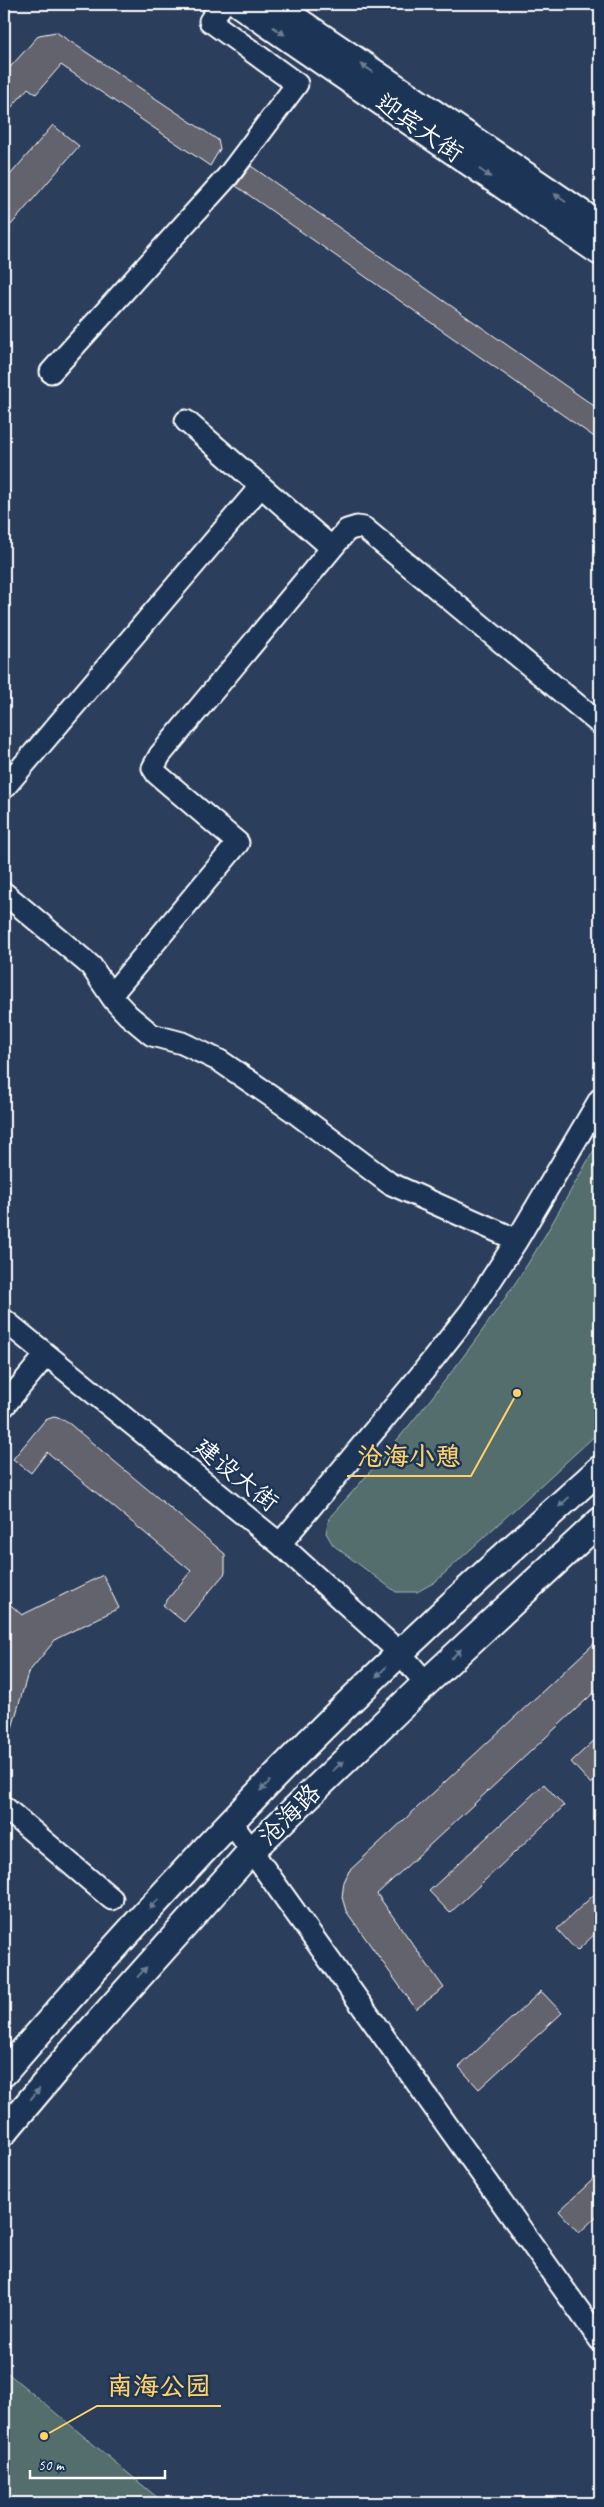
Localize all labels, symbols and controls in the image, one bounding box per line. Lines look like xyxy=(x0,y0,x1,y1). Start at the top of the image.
one-way arrow xyxy=(273,26,286,36)
one-way arrow xyxy=(361,63,374,73)
street label: 迎宾大街 xyxy=(369,86,470,170)
one-way arrow xyxy=(478,168,492,178)
one-way arrow xyxy=(553,193,567,203)
street label: 建设大街 xyxy=(187,1431,285,1519)
callout: 沧海小憩 xyxy=(347,1435,471,1476)
text: 沧海小憩 xyxy=(357,1440,461,1473)
one-way arrow xyxy=(559,1496,571,1508)
one-way arrow xyxy=(450,1648,462,1660)
one-way arrow xyxy=(375,1665,387,1677)
one-way arrow xyxy=(332,1760,344,1772)
street label: 沧海路 xyxy=(252,1777,328,1853)
one-way arrow xyxy=(259,1779,271,1791)
one-way arrow xyxy=(148,1898,160,1910)
one-way arrow xyxy=(136,1967,148,1979)
one-way arrow xyxy=(29,2089,41,2101)
callout: 南海公园 xyxy=(97,2365,221,2406)
text: 南海公园 xyxy=(107,2370,211,2403)
scale bar xyxy=(30,2447,165,2479)
text: 50 m xyxy=(38,2456,65,2475)

